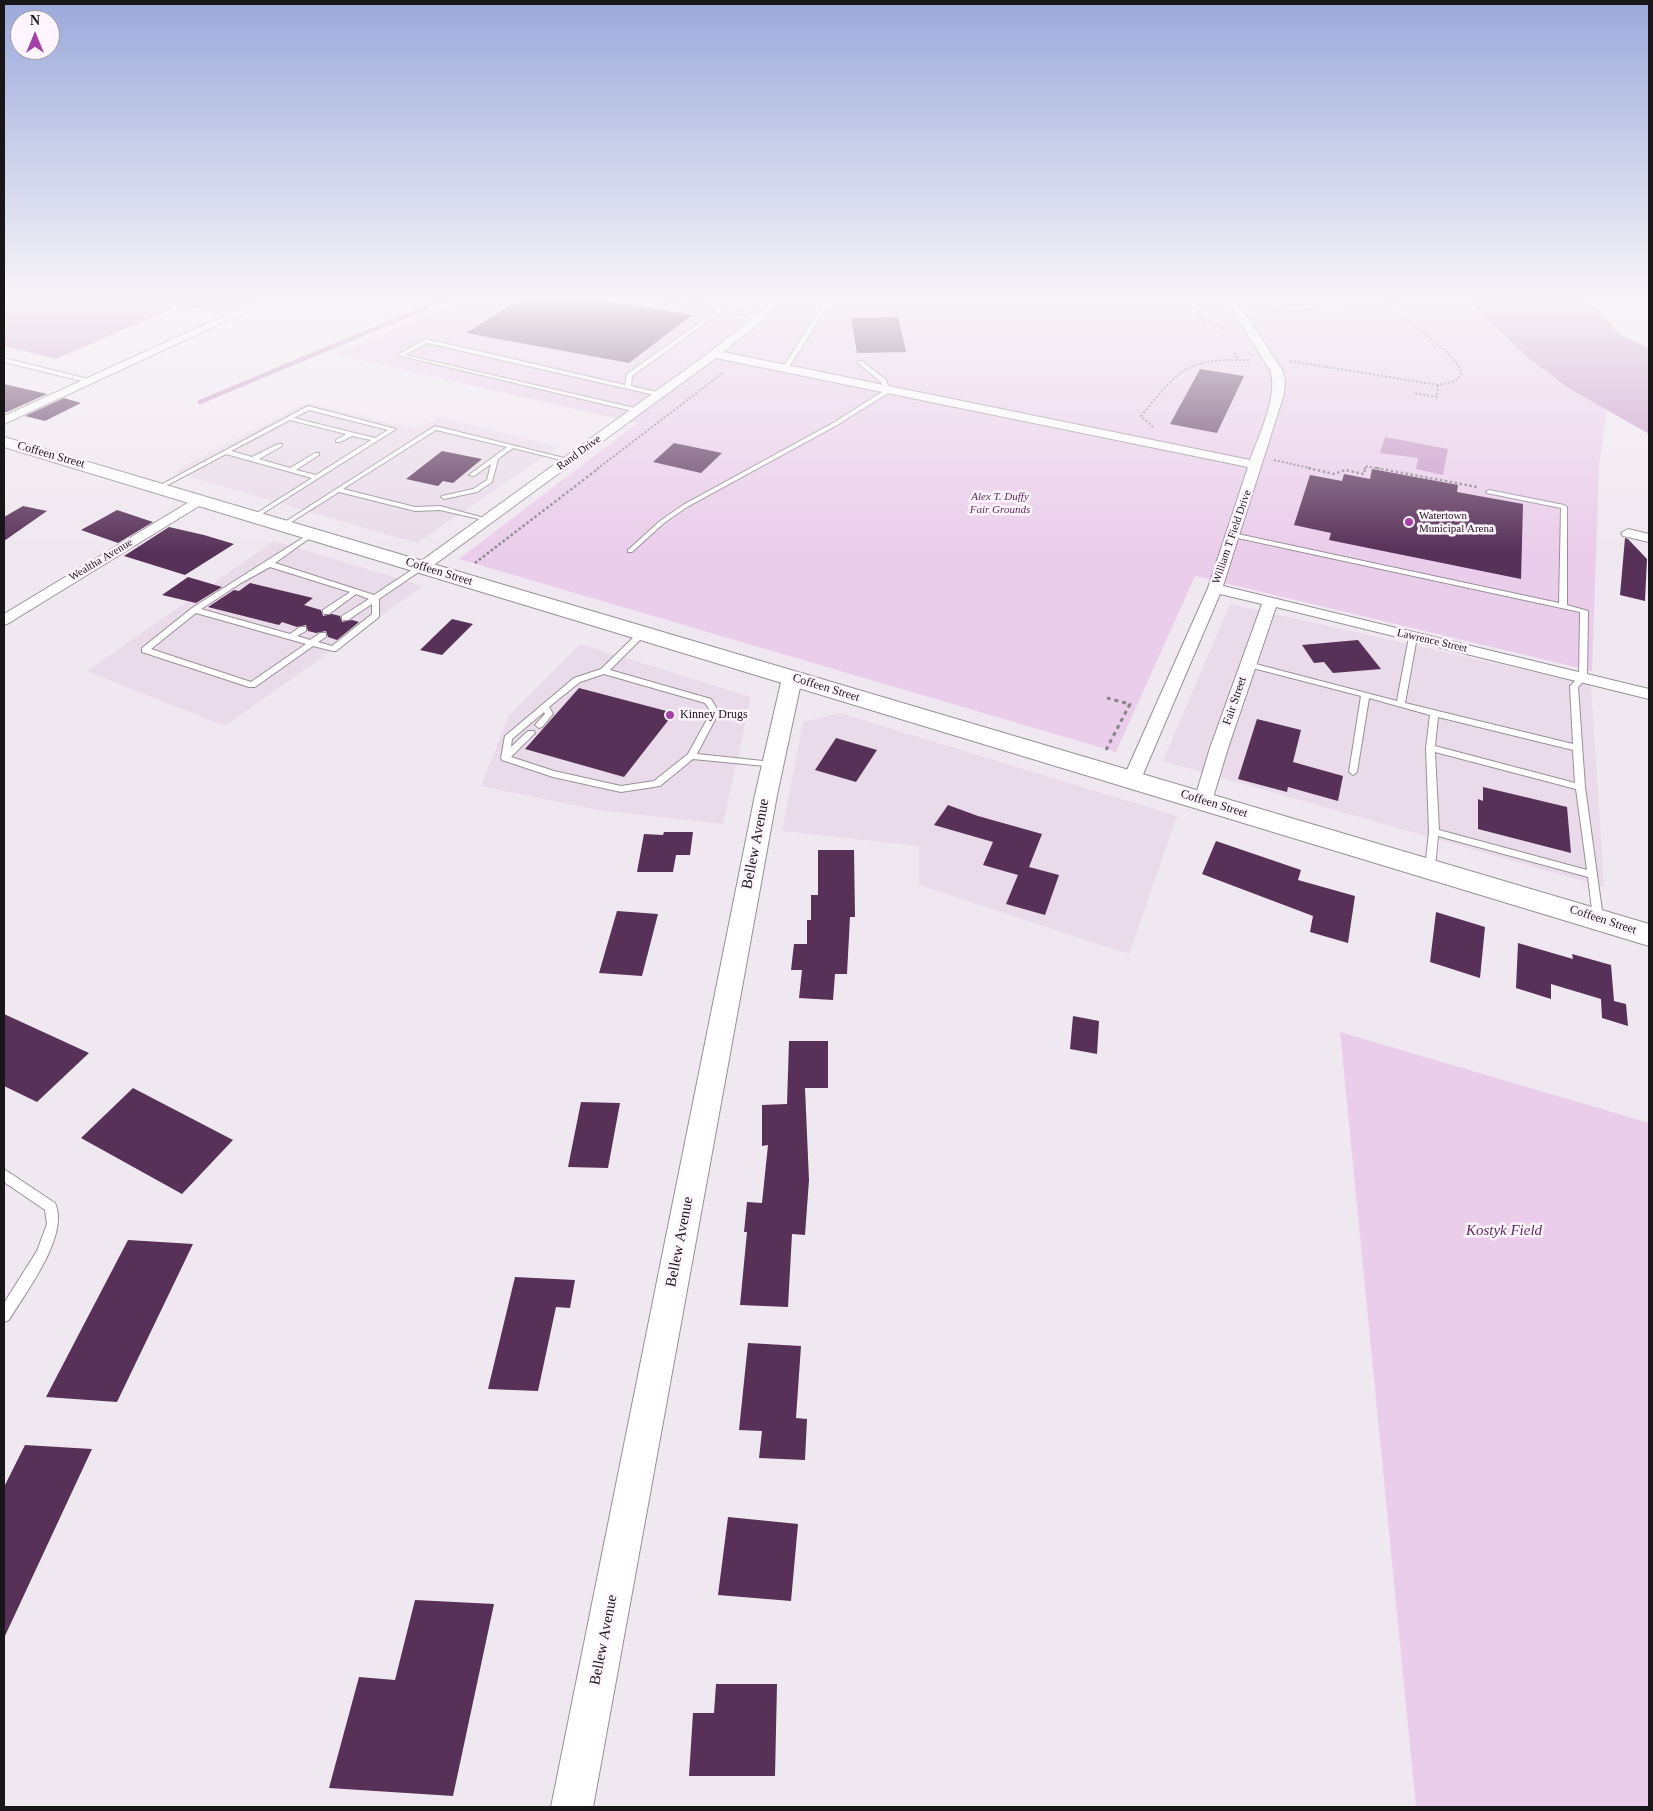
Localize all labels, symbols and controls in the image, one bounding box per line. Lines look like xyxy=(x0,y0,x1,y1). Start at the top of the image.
north arrow xyxy=(10,10,60,60)
text: N xyxy=(30,13,40,28)
street label: Rand Drive xyxy=(554,433,604,473)
street label: Coffeen Street xyxy=(16,439,86,471)
street label: William T Field Drive xyxy=(1210,488,1254,586)
park label: Alex T. Duffy Fair Grounds xyxy=(970,490,1030,516)
place label: Watertown Municipal Arena xyxy=(1419,509,1494,535)
marker: Watertown Municipal Arena xyxy=(1403,516,1415,528)
street label: Wealtha Avenue xyxy=(67,536,135,584)
street label: Coffeen Street xyxy=(404,555,474,589)
street label: Lawrence Street xyxy=(1396,626,1468,656)
street label: Coffeen Street xyxy=(791,671,861,705)
street label: Fair Street xyxy=(1220,675,1250,727)
place label: Kinney Drugs xyxy=(680,708,748,722)
marker: Kinney Drugs xyxy=(664,709,676,721)
street label: Coffeen Street xyxy=(1179,787,1249,821)
street label: Bellew Avenue xyxy=(738,797,774,891)
street label: Coffeen Street xyxy=(1568,902,1638,938)
street label: Bellew Avenue xyxy=(662,1195,698,1289)
park label: Kostyk Field xyxy=(1466,1222,1542,1240)
street label: Bellew Avenue xyxy=(586,1593,622,1687)

